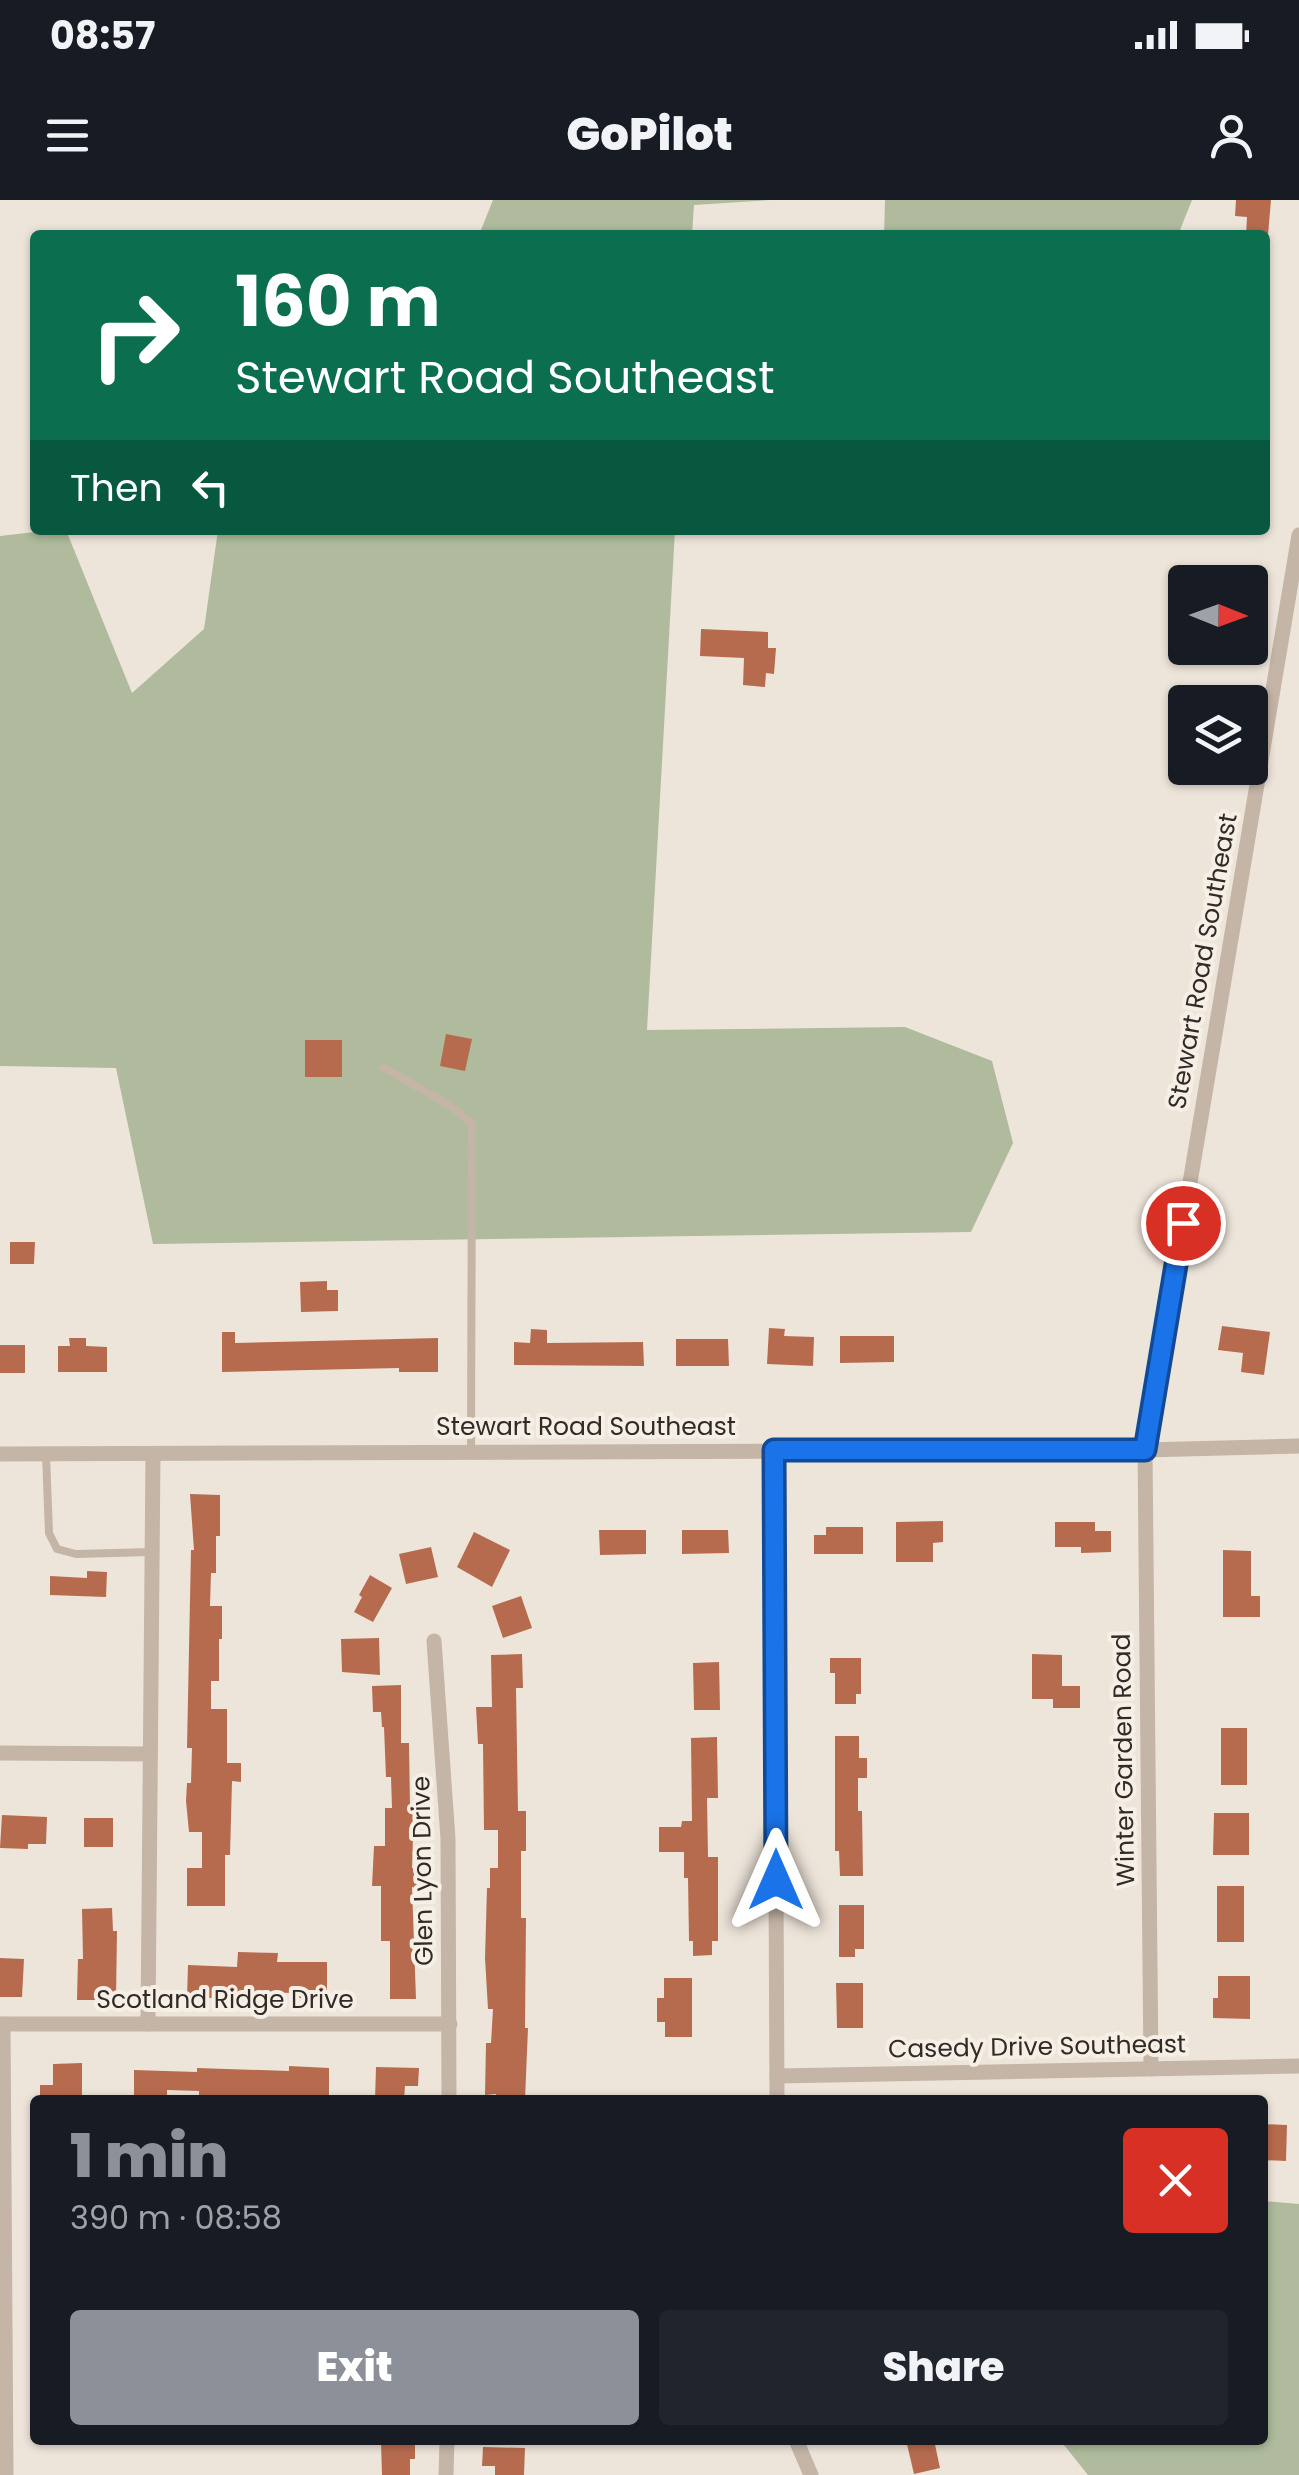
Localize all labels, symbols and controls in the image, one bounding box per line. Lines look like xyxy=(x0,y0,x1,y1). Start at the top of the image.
text: 08:57 xyxy=(50,9,155,62)
text: GoPilot xyxy=(566,103,733,166)
icon: menu xyxy=(40,108,95,163)
icon: person xyxy=(1204,108,1259,163)
text: 160 m xyxy=(235,252,441,351)
icon: right xyxy=(70,270,200,400)
text: Stewart Road Southeast xyxy=(235,346,775,409)
icon: left xyxy=(183,460,238,515)
text: Then xyxy=(70,461,163,514)
north arrow xyxy=(1168,565,1268,665)
map controls xyxy=(1168,565,1268,785)
button: layers xyxy=(1168,685,1268,785)
street label: Stewart Road Southeast xyxy=(1159,810,1246,1112)
pin xyxy=(1141,1181,1226,1266)
icon: arrive xyxy=(1156,1196,1211,1251)
street label: Stewart Road Southeast xyxy=(436,1409,736,1444)
street label: Winter Garden Road xyxy=(1104,1633,1143,1887)
street label: Glen Lyon Drive xyxy=(403,1776,442,1966)
position arrow xyxy=(724,1828,828,1932)
street label: Scotland Ridge Drive xyxy=(96,1982,354,2017)
street label: Casedy Drive Southeast xyxy=(888,2026,1186,2067)
text: 1 min xyxy=(70,2114,228,2198)
button: close xyxy=(1123,2128,1228,2233)
text: 390 m · 08:58 xyxy=(70,2195,282,2240)
button: Exit xyxy=(70,2310,639,2425)
button: Share xyxy=(659,2310,1228,2425)

